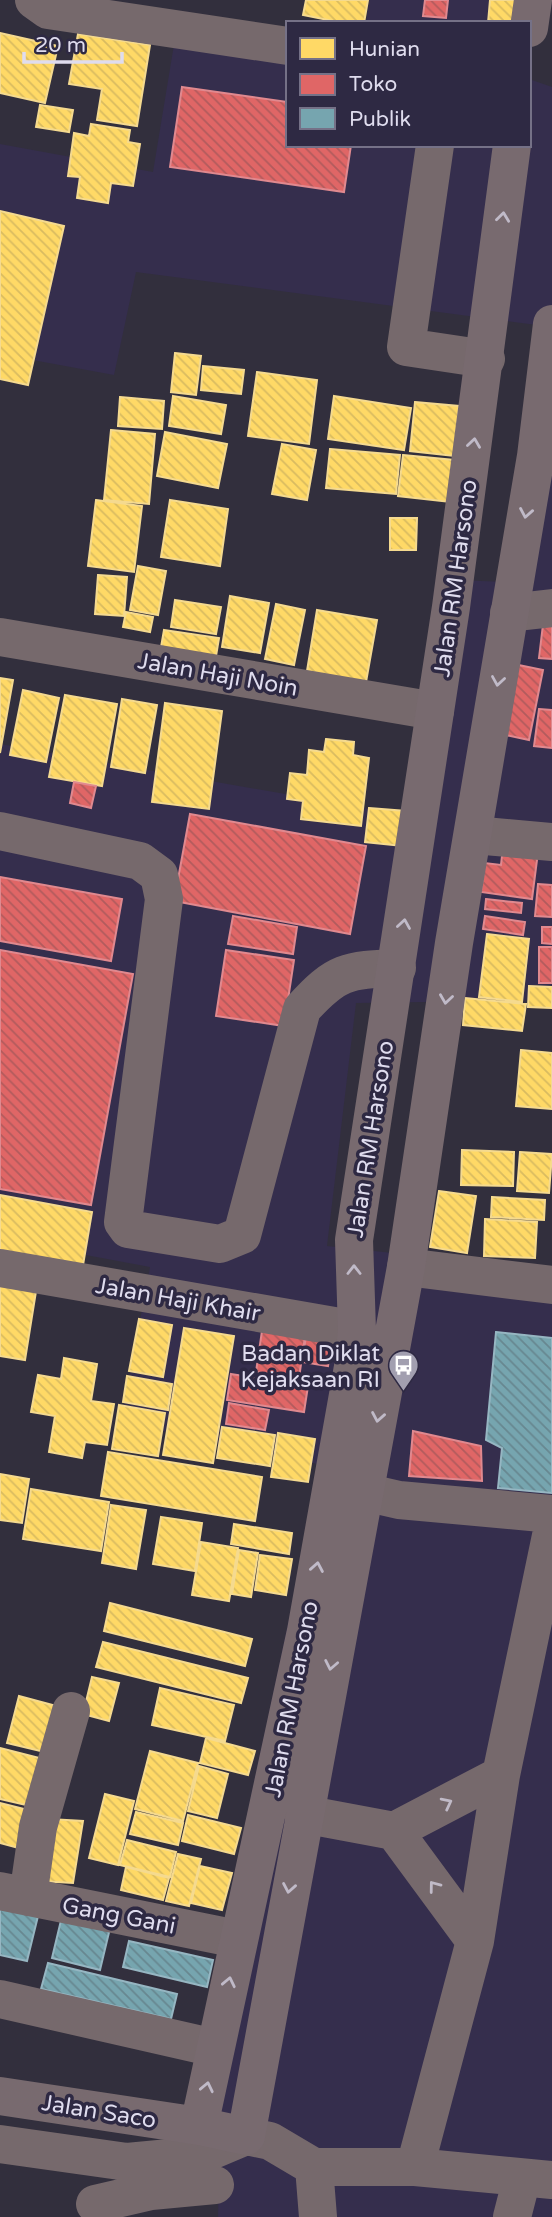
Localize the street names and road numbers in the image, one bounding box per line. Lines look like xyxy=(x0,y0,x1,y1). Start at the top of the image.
street label: Jalan RM Harsono xyxy=(428,478,484,679)
street label: Jalan Haji Noin xyxy=(136,647,300,703)
street label: Jalan RM Harsono xyxy=(342,1039,400,1240)
street label: Jalan Haji Khair xyxy=(93,1272,263,1328)
street label: Jalan RM Harsono xyxy=(259,1599,325,1800)
street label: Gang Gani xyxy=(60,1891,178,1941)
street label: Jalan Saco xyxy=(40,2089,158,2135)

